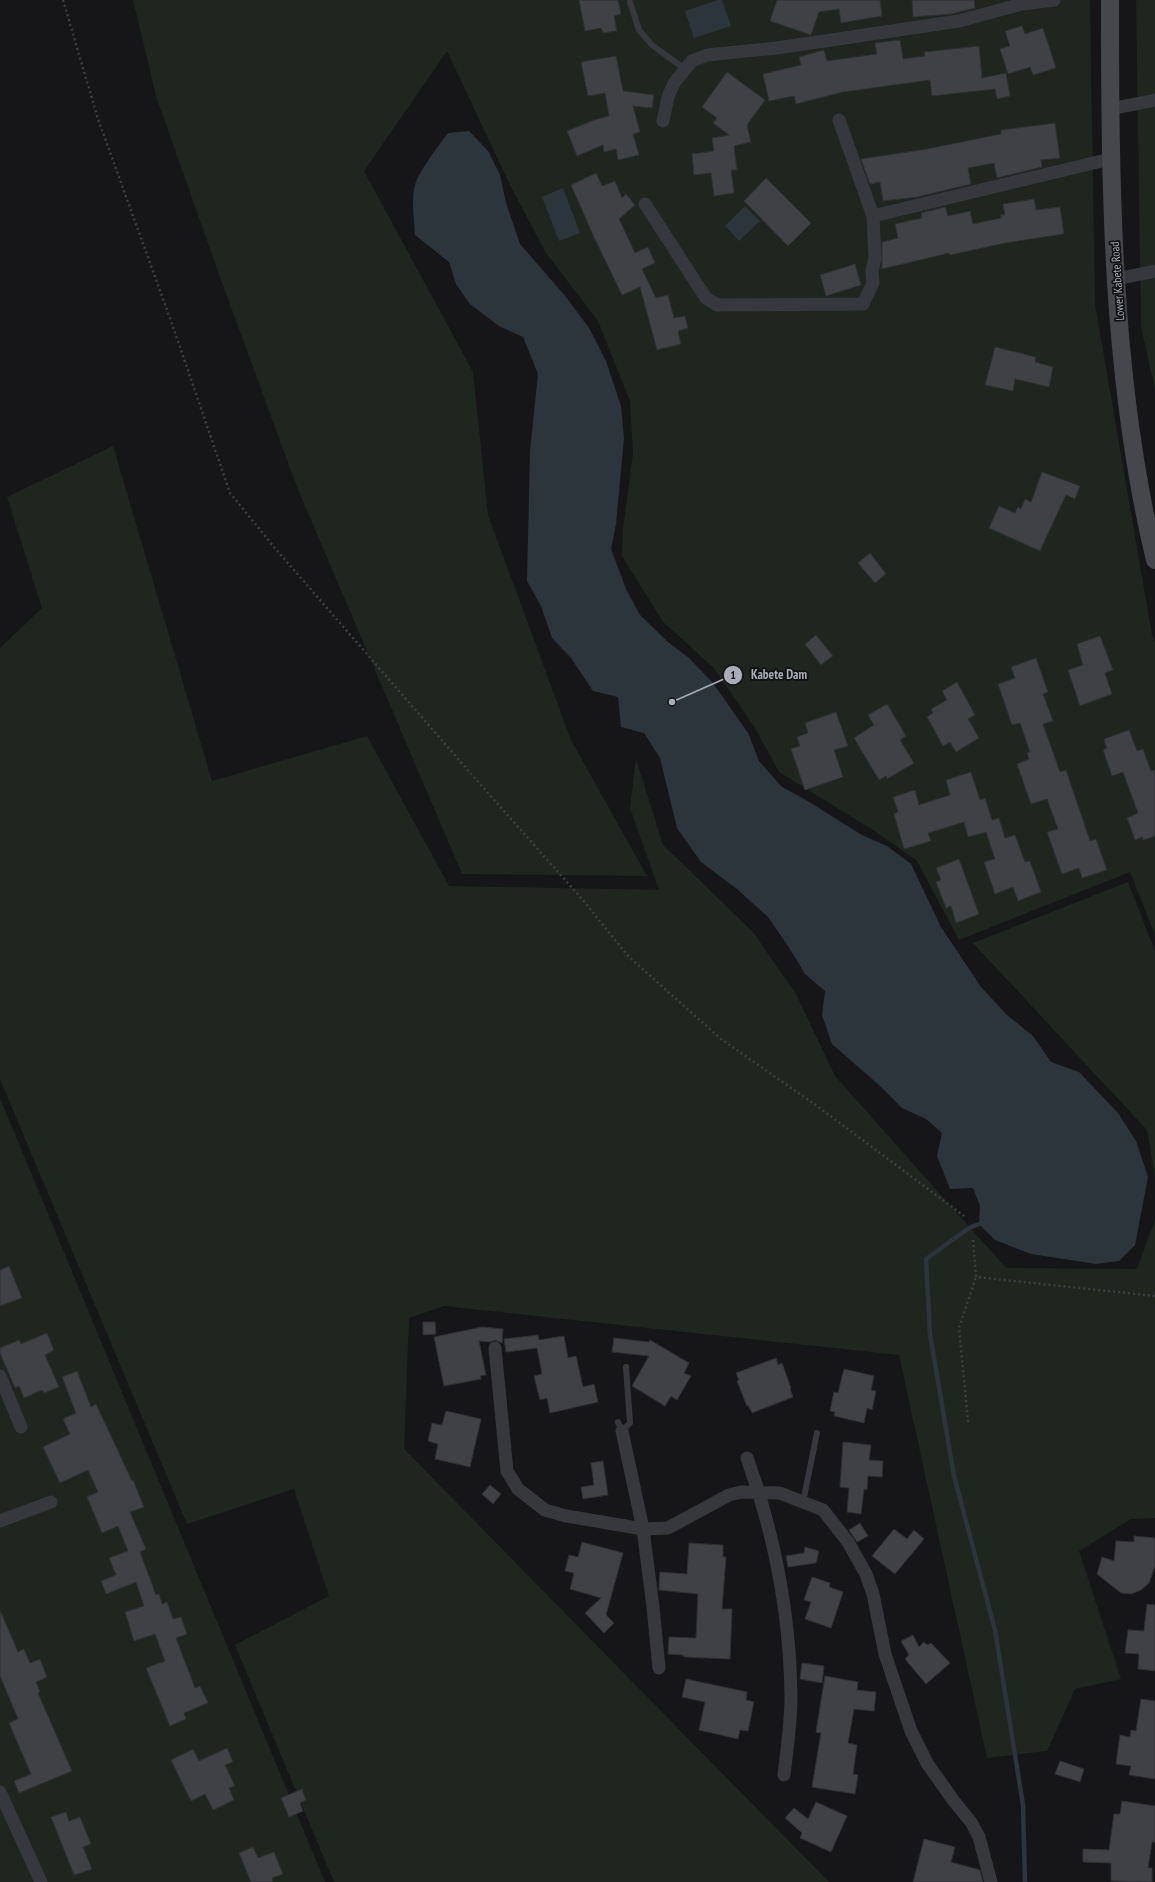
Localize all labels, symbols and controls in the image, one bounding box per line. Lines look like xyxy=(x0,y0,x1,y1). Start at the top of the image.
street label: Lower Kabete Road xyxy=(1107,241,1127,321)
callout: Kabete Dam xyxy=(723,662,815,687)
text: Kabete Dam xyxy=(751,666,807,683)
text: 1 xyxy=(730,667,736,682)

